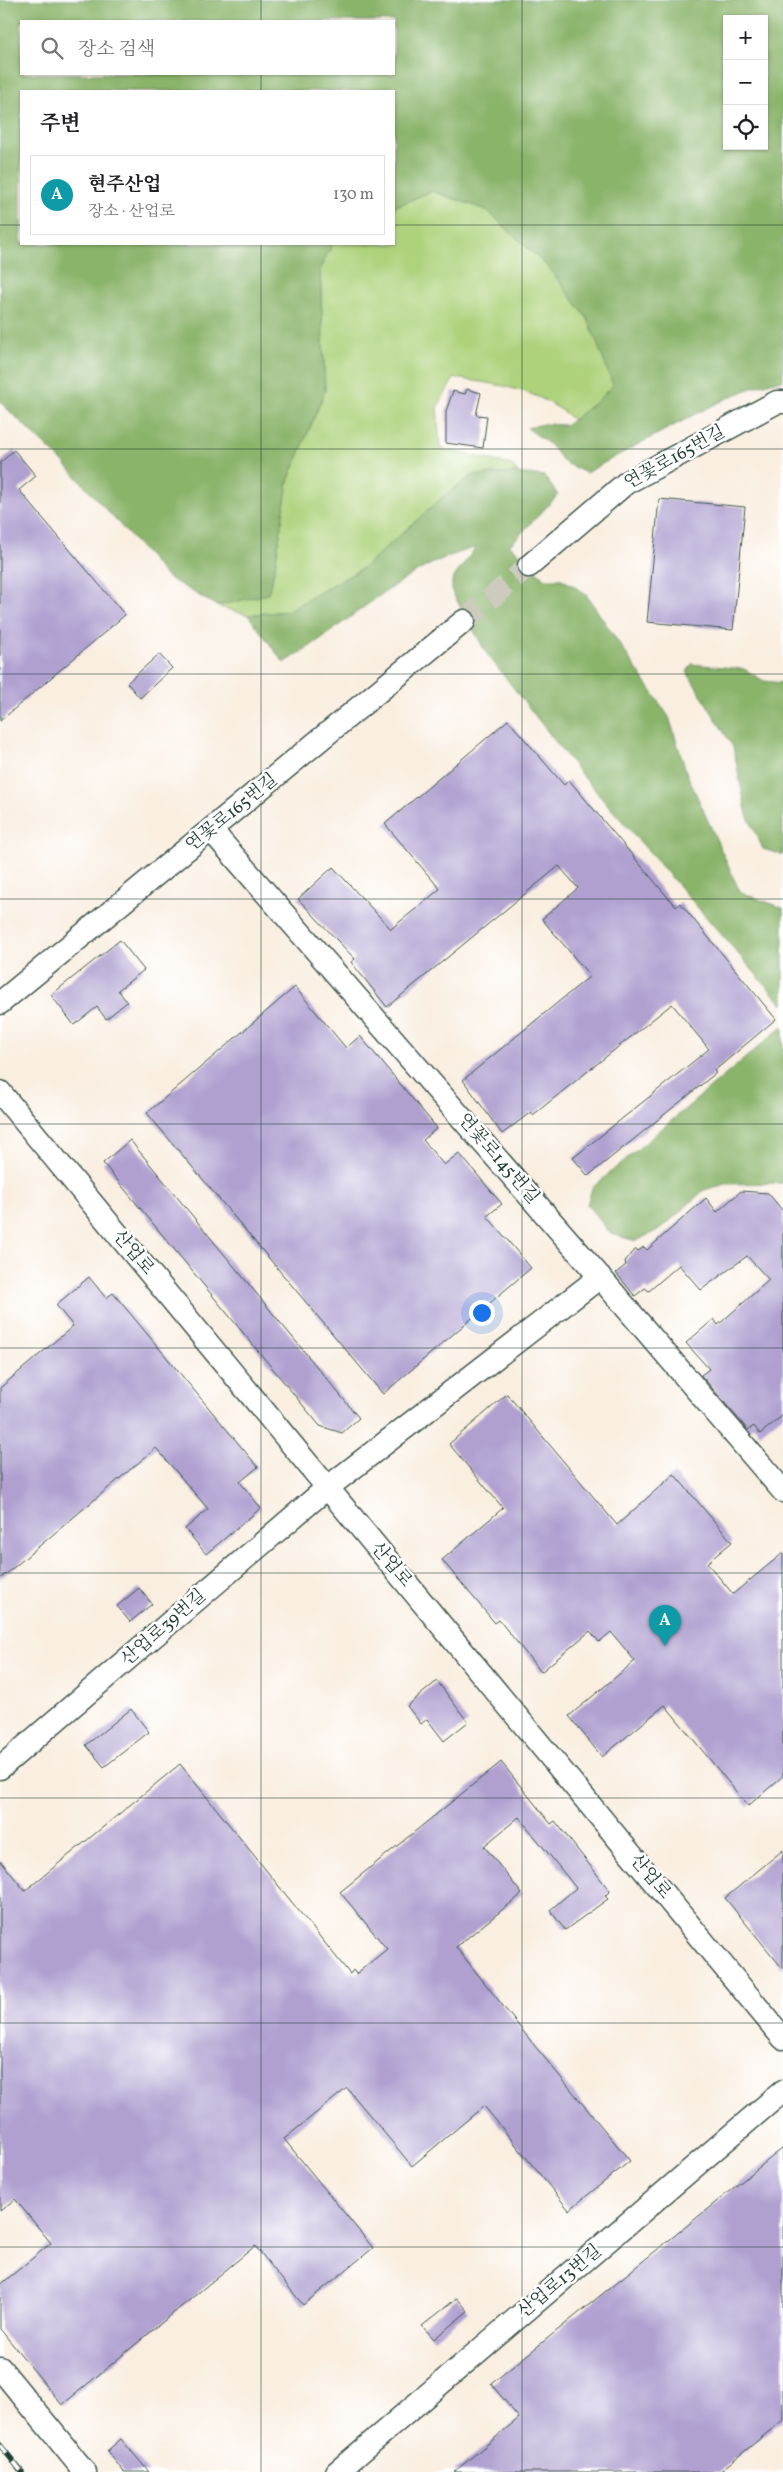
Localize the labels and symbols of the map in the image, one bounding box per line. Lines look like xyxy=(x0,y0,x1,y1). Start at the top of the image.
street label: 연꽃로165번길 xyxy=(620,420,730,496)
street label: 연꽃로165번길 xyxy=(181,768,283,858)
street label: 연꽃로145번길 xyxy=(452,1108,544,1210)
street label: 산업로 xyxy=(107,1225,159,1281)
your location xyxy=(469,1300,495,1326)
street label: 산업로 xyxy=(365,1537,417,1593)
street label: 산업로39번길 xyxy=(116,1584,212,1672)
pin: A xyxy=(649,1605,681,1646)
street label: 산업로 xyxy=(624,1849,676,1905)
street label: 산업로13번길 xyxy=(512,2239,608,2325)

